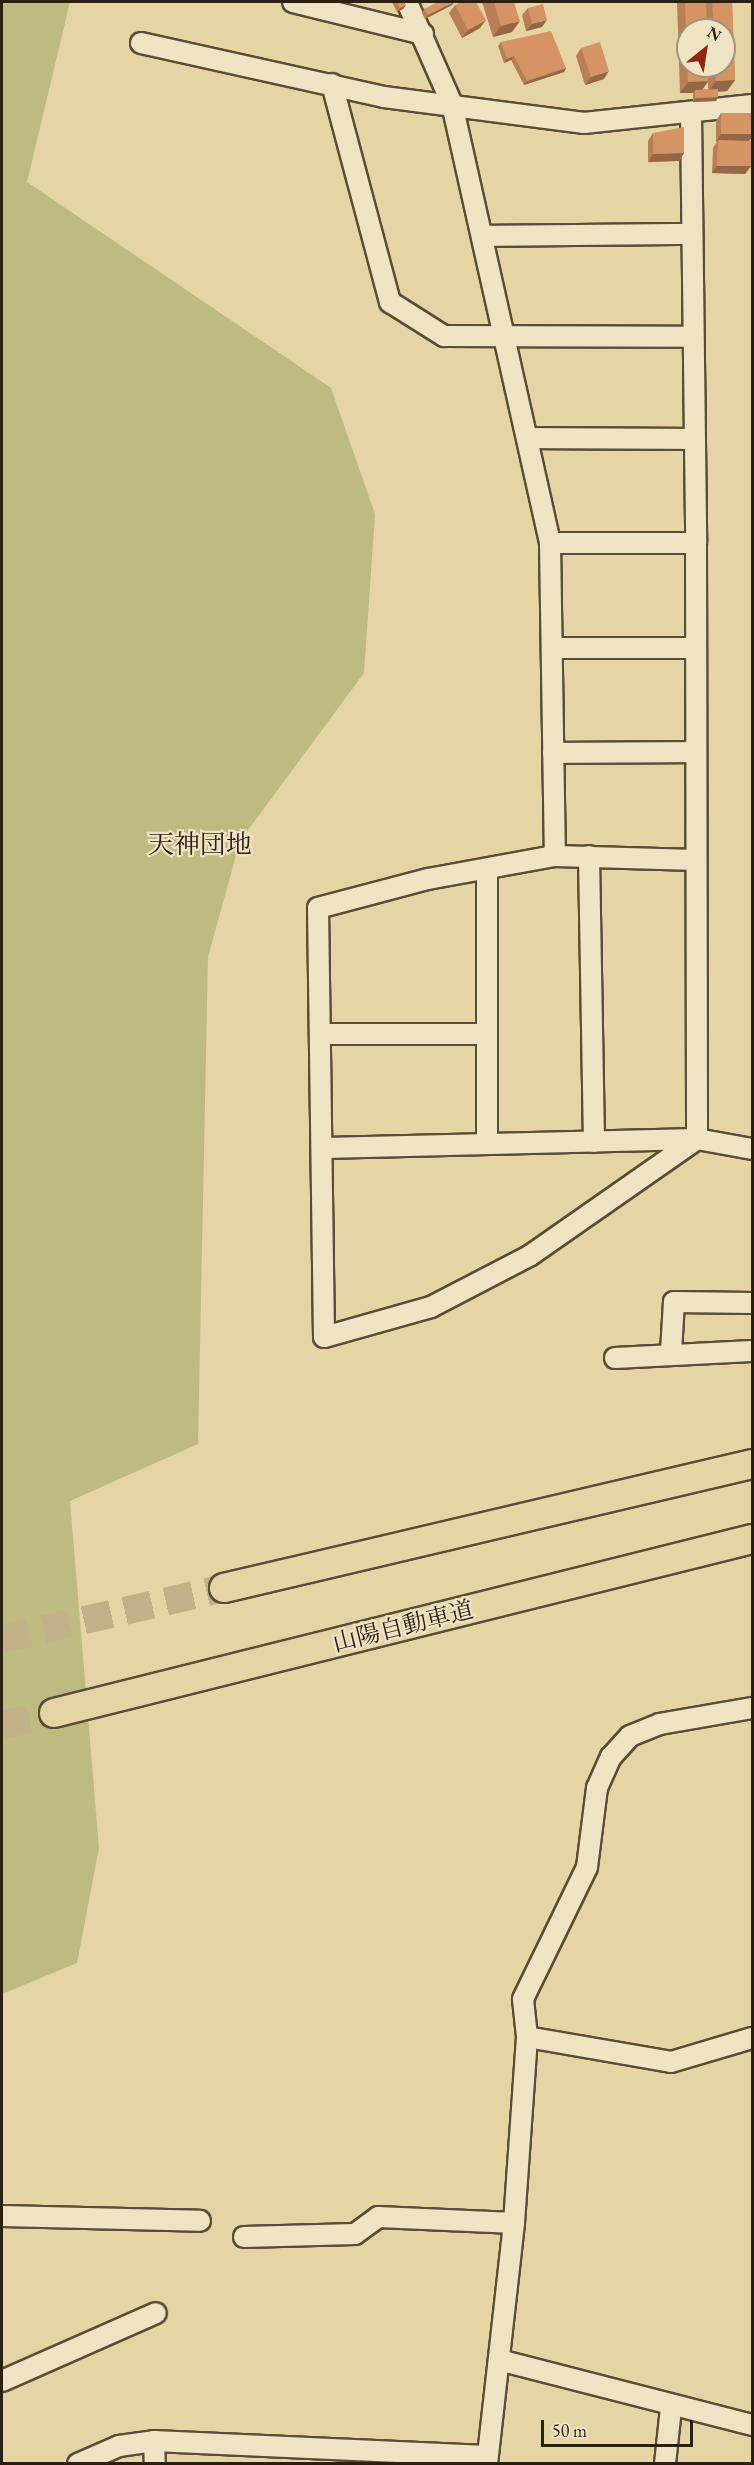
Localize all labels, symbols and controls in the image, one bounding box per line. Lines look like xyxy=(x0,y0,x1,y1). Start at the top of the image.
north arrow xyxy=(676,18,736,78)
text: N xyxy=(703,21,725,46)
district label: 天神団地 xyxy=(148,829,252,861)
street label: 山陽自動車道 xyxy=(330,1595,476,1657)
scale bar xyxy=(544,2408,696,2446)
text: 50 m xyxy=(552,2419,587,2442)

